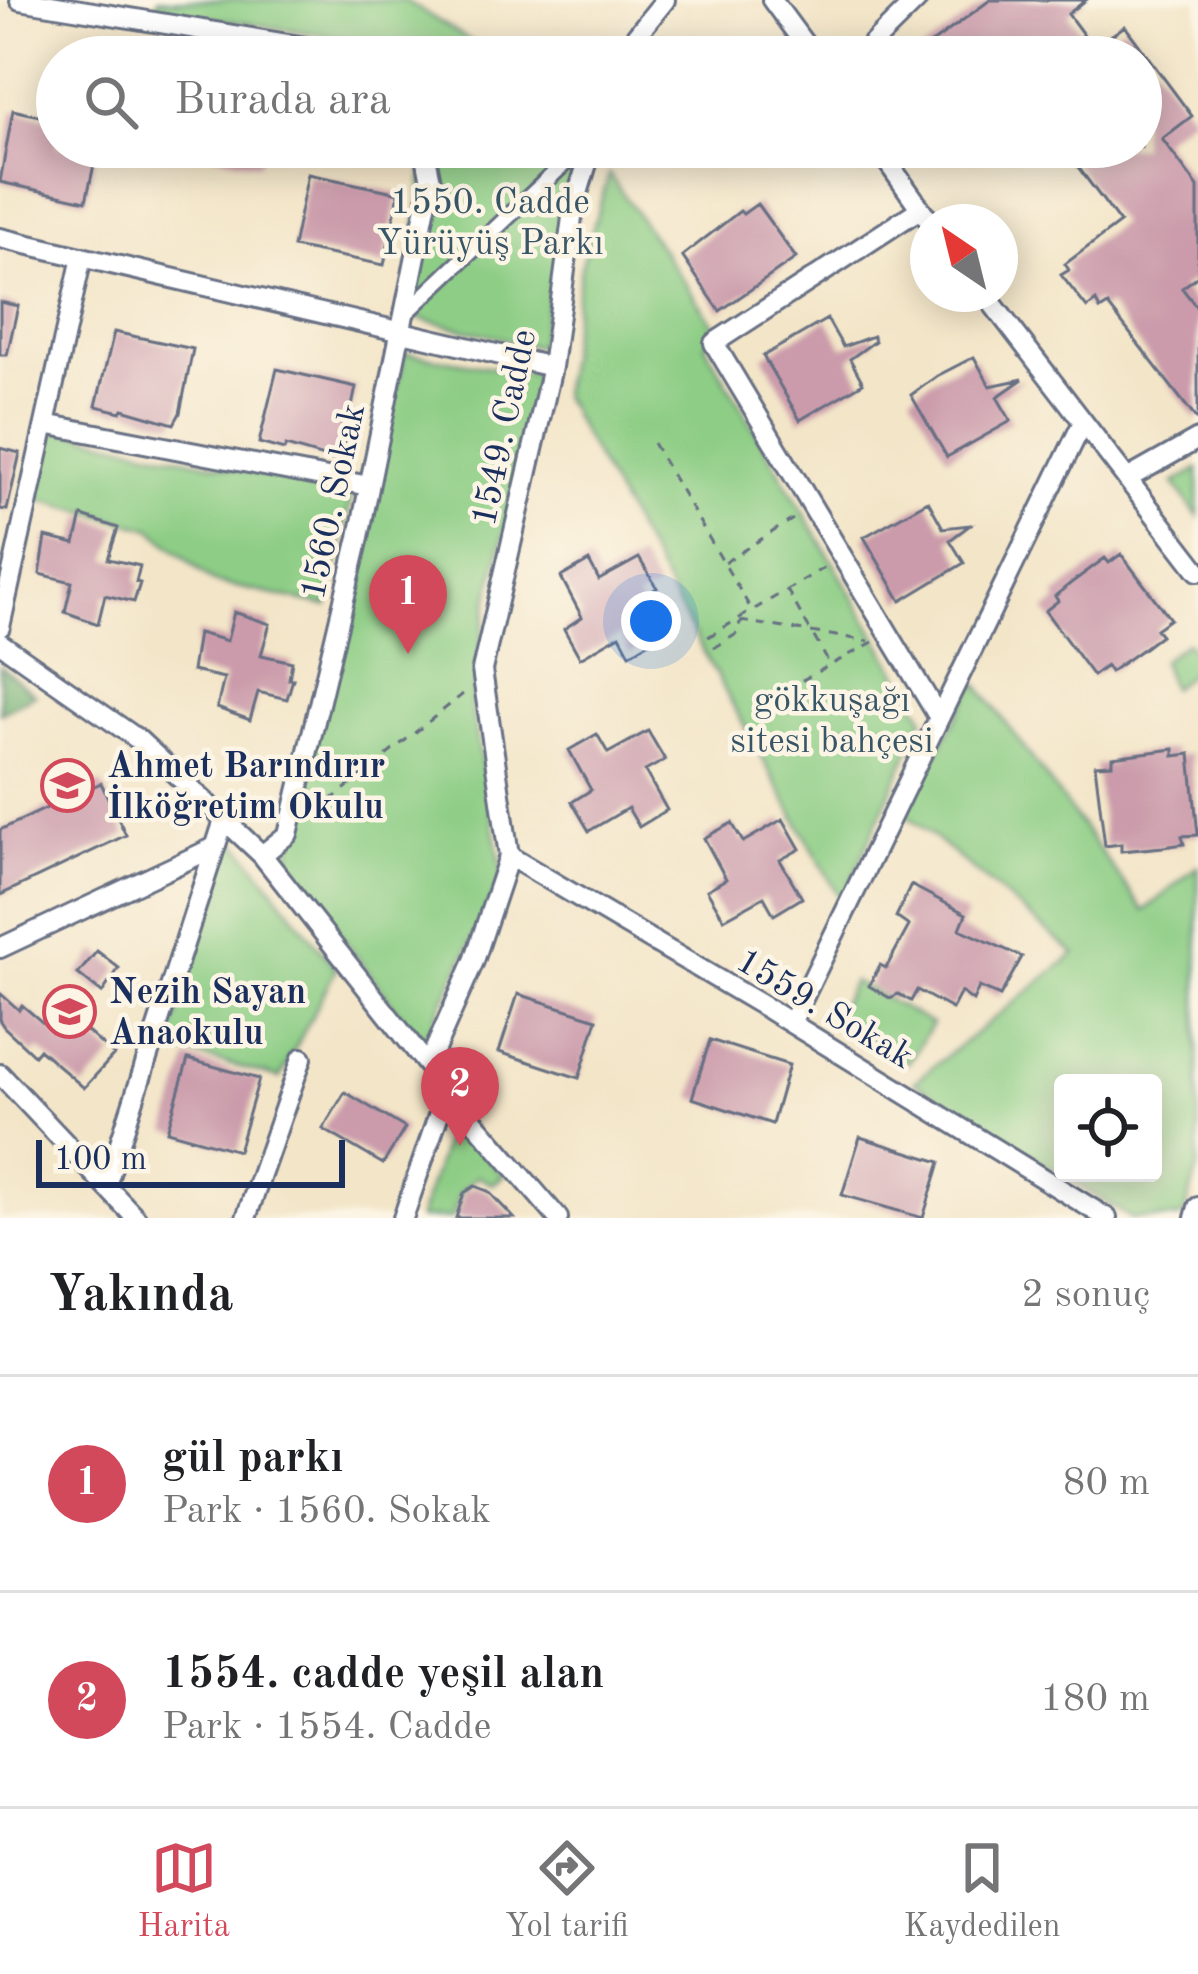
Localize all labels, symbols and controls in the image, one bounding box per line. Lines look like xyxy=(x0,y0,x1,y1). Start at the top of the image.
search box xyxy=(36,36,1162,168)
icon: search xyxy=(78,69,144,135)
text: Burada ara xyxy=(174,79,391,124)
park label: 1550. Cadde Yürüyüş Parkı xyxy=(376,186,604,263)
north arrow xyxy=(910,204,1018,312)
street label: 1549. Cadde xyxy=(468,326,544,529)
street label: 1560. Sokak xyxy=(297,401,373,603)
pin: 1 xyxy=(369,555,447,654)
your location xyxy=(621,591,681,651)
park label: gökkuşağı sitesi bahçesi xyxy=(730,684,934,761)
place label: Ahmet Barındırır İlköğretim Okulu xyxy=(107,750,385,827)
school or university icon: Ahmet Barındırır İlköğretim Okulu xyxy=(40,757,96,813)
street label: 1559. Sokak xyxy=(729,944,919,1077)
place label: Nezih Sayan Anaokulu xyxy=(109,976,306,1053)
school or university icon: Nezih Sayan Anaokulu xyxy=(42,983,98,1039)
pin: 2 xyxy=(421,1047,499,1146)
map controls xyxy=(1054,1074,1162,1182)
button: locate xyxy=(1054,1074,1162,1182)
scale bar xyxy=(36,1134,345,1187)
text: 100 m xyxy=(54,1144,147,1177)
text: Yakında xyxy=(48,1271,234,1322)
text: 2 sonuç xyxy=(1021,1276,1150,1315)
text: gül parkı xyxy=(162,1437,344,1482)
text: 1 xyxy=(76,1464,98,1503)
text: 80 m xyxy=(1063,1464,1150,1503)
text: Park · 1560. Sokak xyxy=(162,1492,491,1531)
text: 1554. cadde yeşil alan xyxy=(162,1653,604,1698)
text: 2 xyxy=(76,1680,98,1719)
text: 180 m xyxy=(1040,1680,1150,1719)
text: Park · 1554. Cadde xyxy=(162,1708,491,1747)
tab: Harita xyxy=(137,1835,230,1948)
tab: Yol tarifi xyxy=(505,1835,629,1948)
tab: Kaydedilen xyxy=(904,1835,1061,1948)

